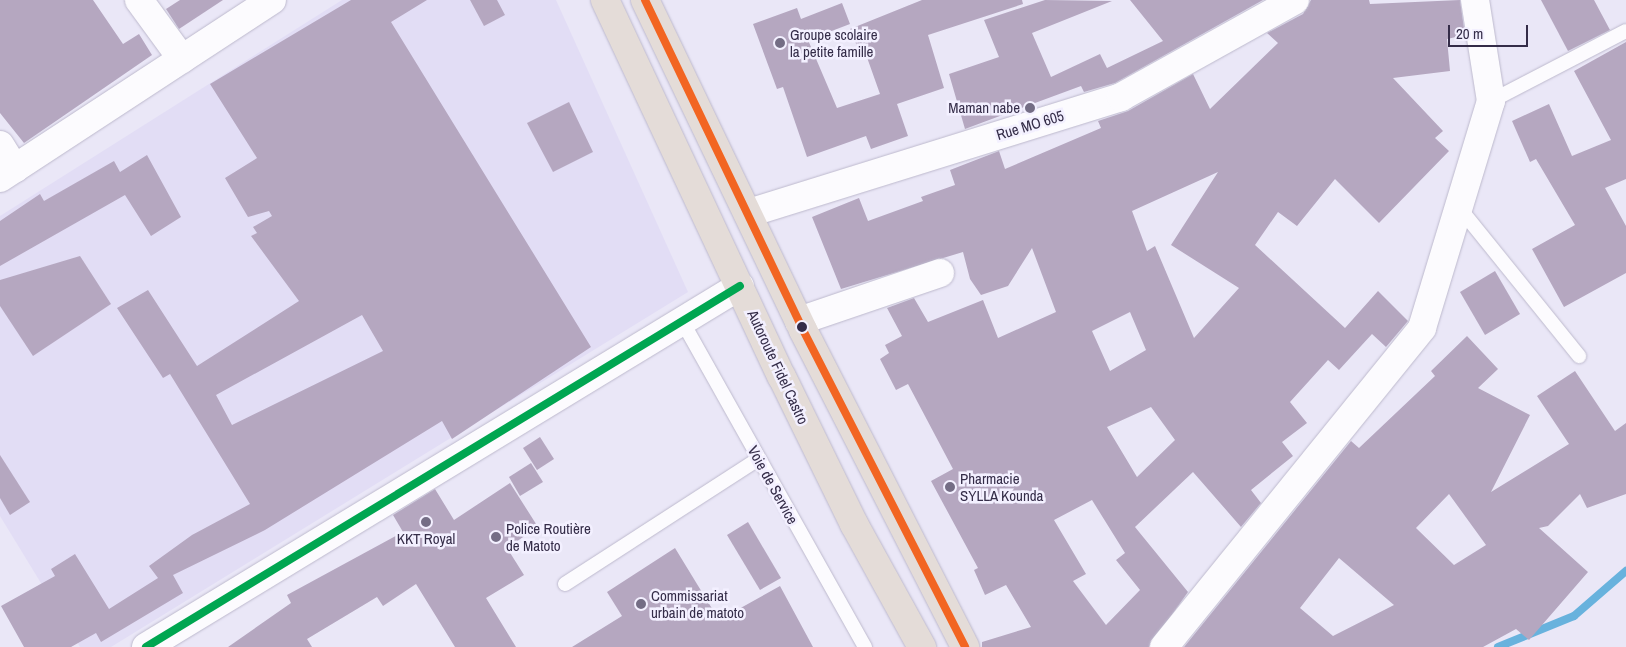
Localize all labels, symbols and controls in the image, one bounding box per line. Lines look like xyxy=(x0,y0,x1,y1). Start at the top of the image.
scale bar xyxy=(1451,15,1531,47)
text: 20 m xyxy=(1456,23,1483,44)
place label: Groupe scolaire la petite famille xyxy=(790,25,878,60)
marker: Groupe scolaire la petite famille xyxy=(774,37,786,49)
place label: Maman nabe xyxy=(948,99,1020,117)
marker: Maman nabe xyxy=(1024,102,1036,114)
street label: Rue MO 605 xyxy=(994,106,1066,144)
street label: Autoroute Fidel Castro xyxy=(744,307,812,427)
unlabelled marker xyxy=(797,322,807,332)
street label: Voie de Service xyxy=(744,443,802,527)
place label: Pharmacie SYLLA Kounda xyxy=(960,469,1044,504)
marker: Pharmacie SYLLA Kounda xyxy=(944,481,956,493)
marker: KKT Royal xyxy=(420,516,432,528)
place label: Police Routière de Matoto xyxy=(506,519,591,554)
place label: KKT Royal xyxy=(397,530,455,548)
marker: Police Routière de Matoto xyxy=(490,531,502,543)
place label: Commissariat urbain de matoto xyxy=(651,586,744,621)
marker: Commissariat urbain de matoto xyxy=(635,598,647,610)

